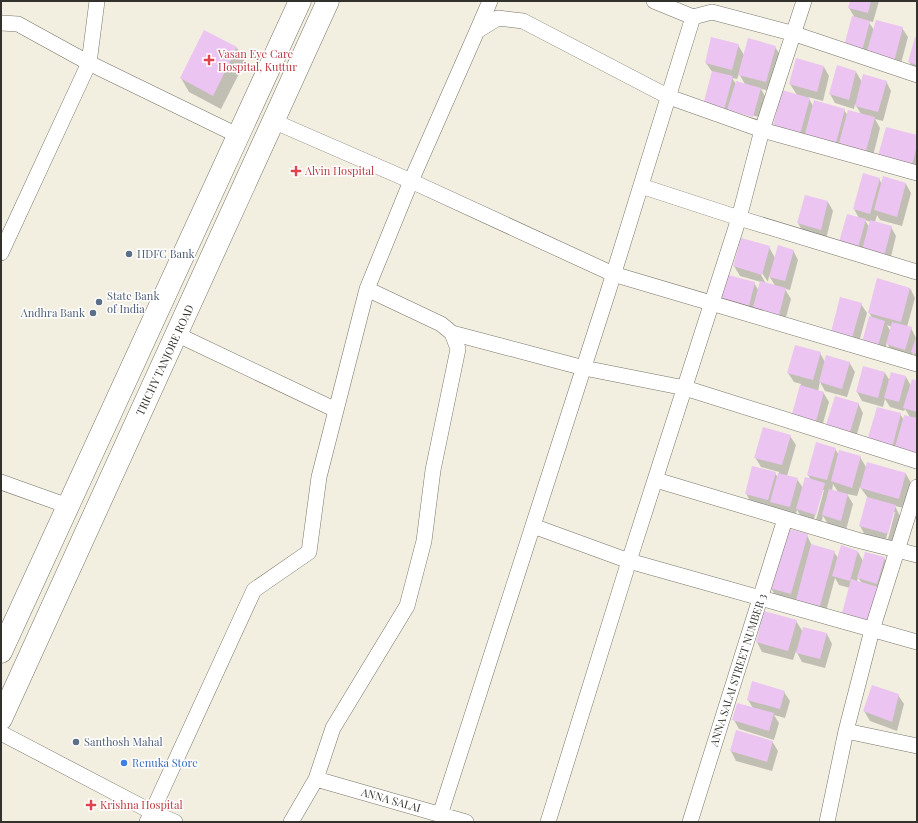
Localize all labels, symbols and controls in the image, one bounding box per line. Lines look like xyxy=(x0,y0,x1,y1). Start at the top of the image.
place label: Vasan Eye Care Hospital, Kuttur xyxy=(217,46,297,74)
marker: Vasan Eye Care Hospital, Kuttur xyxy=(203,54,215,66)
place label: Alvin Hospital xyxy=(304,163,374,178)
marker: Alvin Hospital xyxy=(290,165,302,177)
place label: HDFC Bank xyxy=(137,246,195,261)
marker: HDFC Bank xyxy=(124,249,134,259)
place label: State Bank of India xyxy=(107,288,159,316)
marker: State Bank of India xyxy=(94,297,104,307)
street label: TRICHY TANJORE ROAD xyxy=(132,302,197,418)
place label: Andhra Bank xyxy=(20,305,85,320)
marker: Andhra Bank xyxy=(88,308,98,318)
street label: ANNA SALAI STREET NUMBER 3 xyxy=(705,592,769,749)
place label: Santhosh Mahal xyxy=(84,734,163,749)
marker: Santhosh Mahal xyxy=(71,737,81,747)
place label: Renuka Store xyxy=(132,755,198,770)
marker: Renuka Store xyxy=(119,758,129,768)
street label: ANNA SALAI xyxy=(359,784,423,815)
place label: Krishna Hospital xyxy=(100,797,183,812)
marker: Krishna Hospital xyxy=(85,799,97,811)

